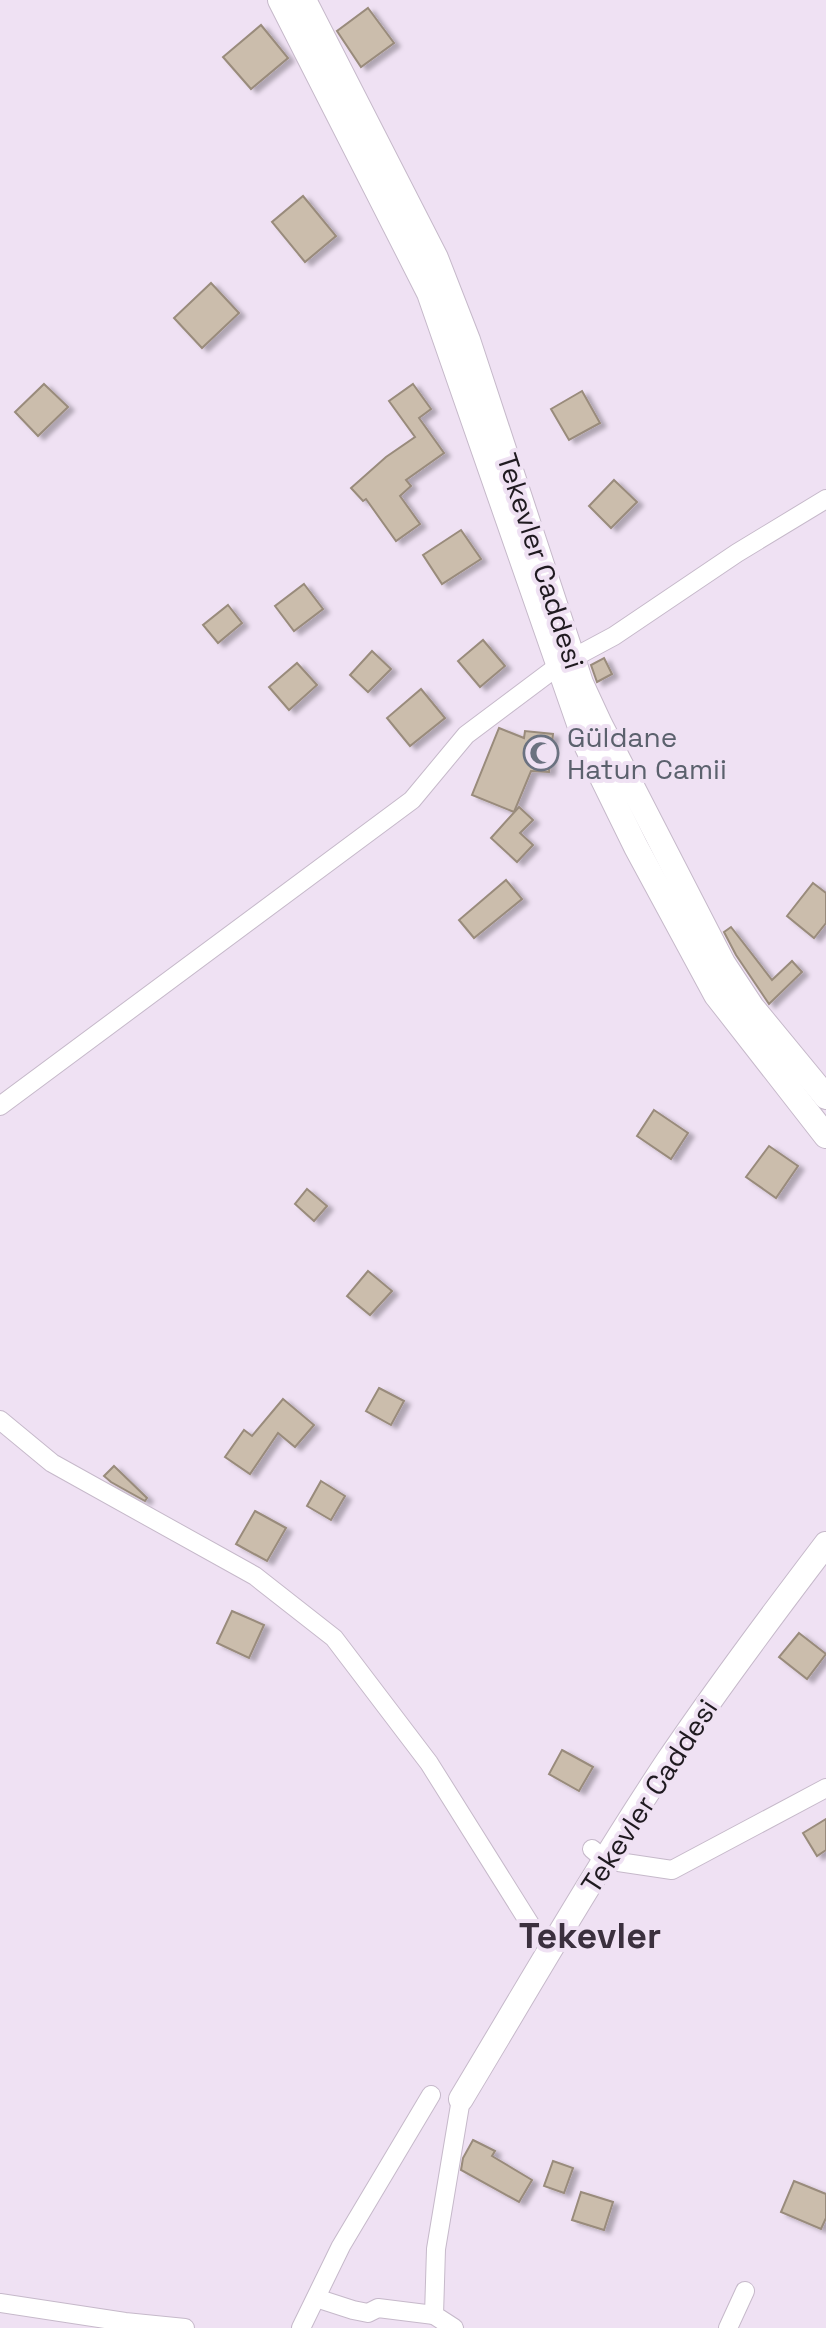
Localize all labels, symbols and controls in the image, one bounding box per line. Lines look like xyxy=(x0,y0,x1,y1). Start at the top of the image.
street label: Tekevler Caddesi xyxy=(489,449,593,673)
place label: Güldane Hatun Camii xyxy=(567,719,727,787)
mosque icon: Güldane Hatun Camii xyxy=(522,734,560,772)
street label: Tekevler Caddesi xyxy=(573,1692,725,1900)
district label: Tekevler xyxy=(519,1913,661,1959)

